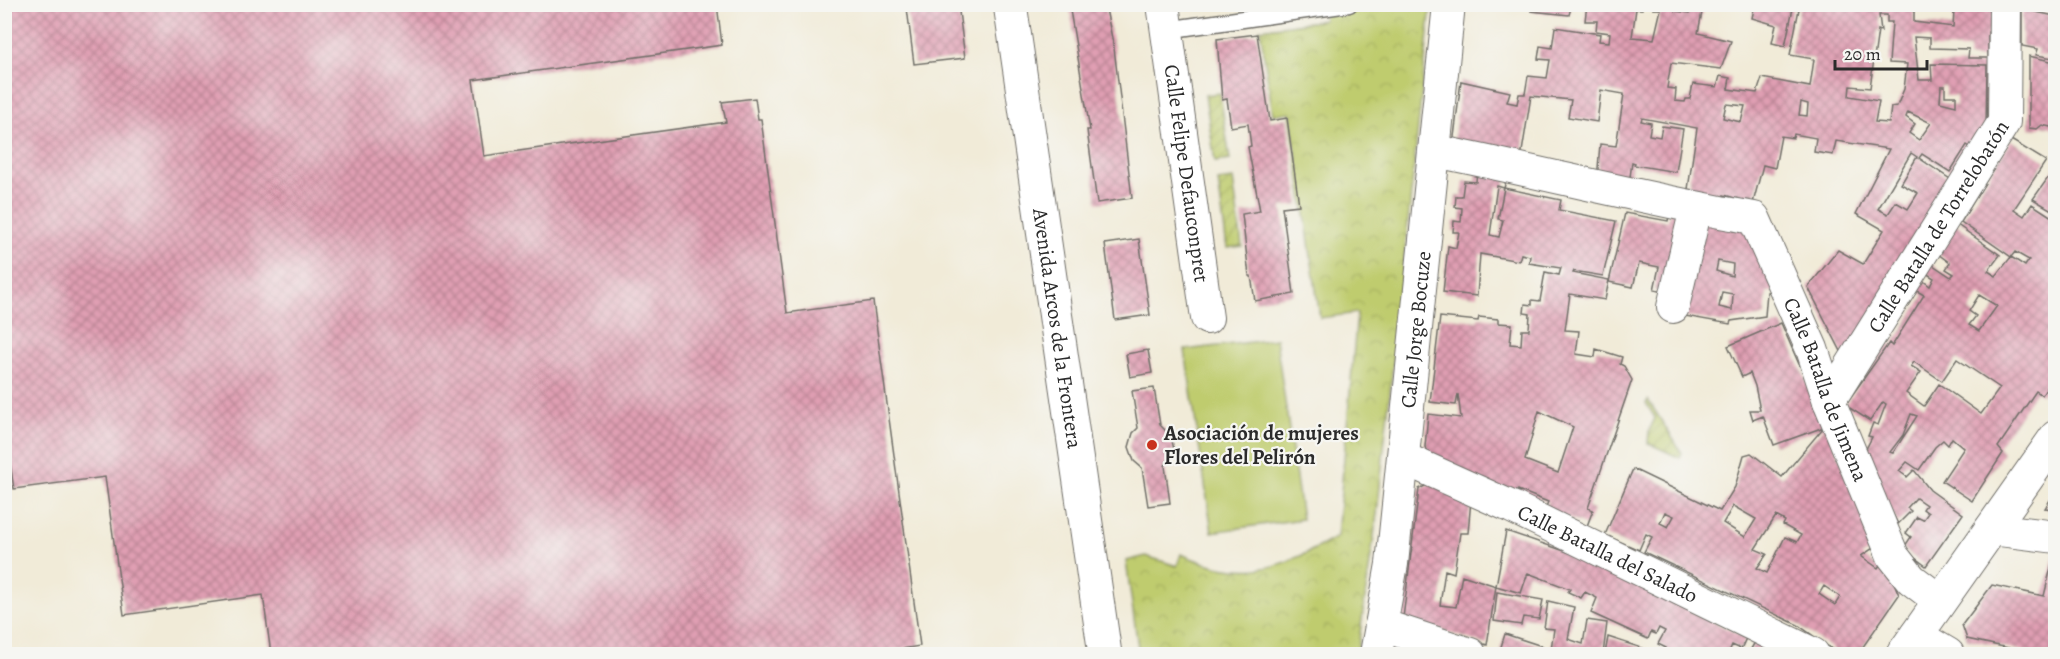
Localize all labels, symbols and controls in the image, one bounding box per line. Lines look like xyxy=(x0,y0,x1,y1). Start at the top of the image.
scale bar xyxy=(1835,33,1926,71)
text: 20 m xyxy=(1844,42,1881,66)
street label: Calle Felipe Defauconpret xyxy=(1158,63,1216,284)
street label: Calle Batalla de Torrelobatón xyxy=(1861,115,2016,338)
street label: Avenida Arcos de la Frontera xyxy=(1026,206,1089,451)
street label: Calle Jorge Bocuze xyxy=(1394,250,1438,409)
street label: Calle Batalla de Jimena xyxy=(1777,293,1875,486)
place label: Asociación de mujeres Flores del Pelirón xyxy=(1163,419,1359,471)
marker: Asociación de mujeres Flores del Pelirón xyxy=(1145,438,1159,452)
street label: Calle Batalla del Salado xyxy=(1513,498,1702,610)

